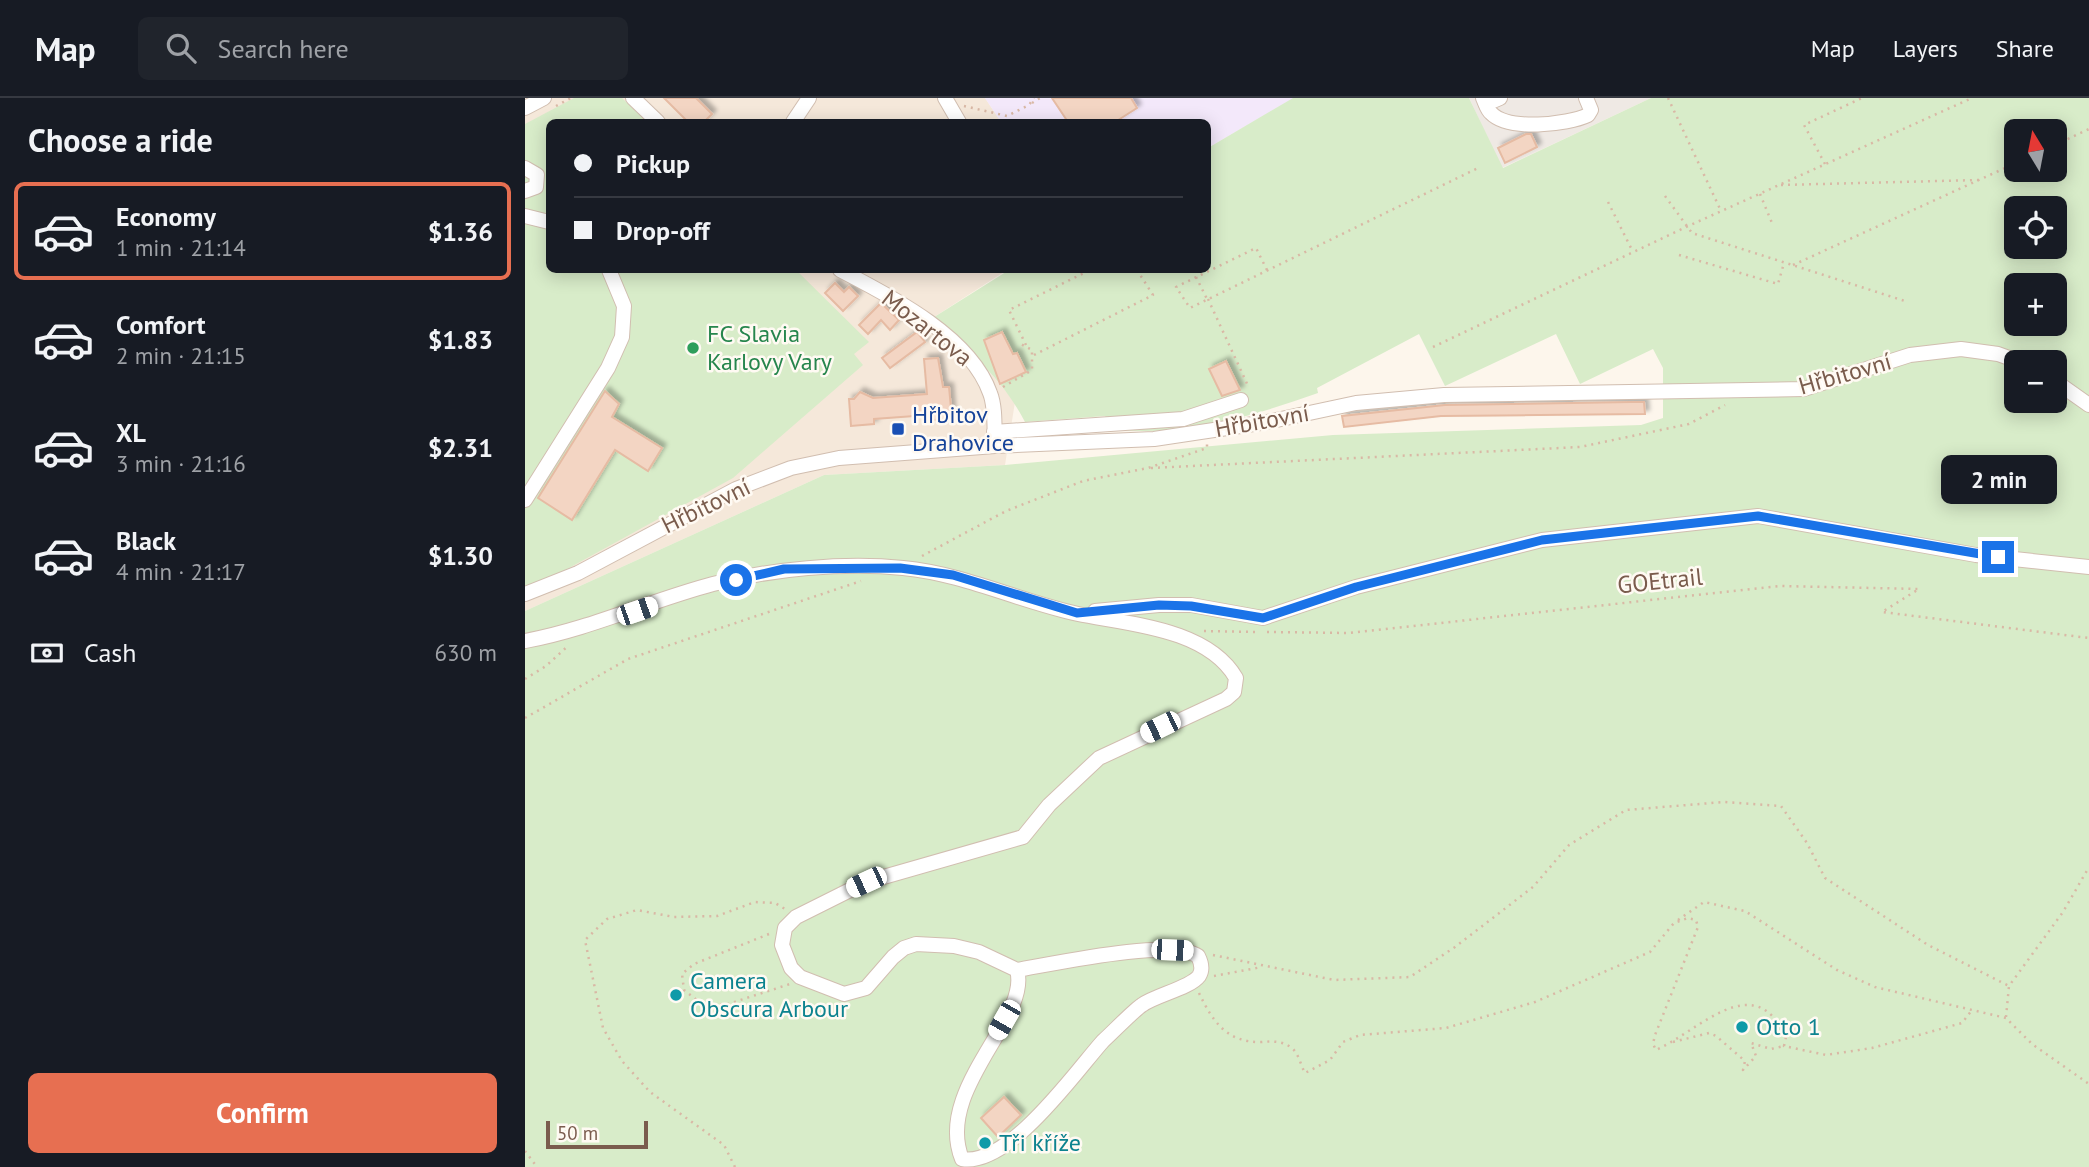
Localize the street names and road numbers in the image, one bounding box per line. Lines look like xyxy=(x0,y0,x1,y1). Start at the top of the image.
street label: Mozartova xyxy=(876,282,979,373)
street label: Hřbitovní xyxy=(1795,345,1895,402)
street label: Hřbitovní xyxy=(1212,397,1312,444)
street label: Hřbitovní xyxy=(656,471,755,540)
street label: GOEtrail xyxy=(1616,561,1704,600)

